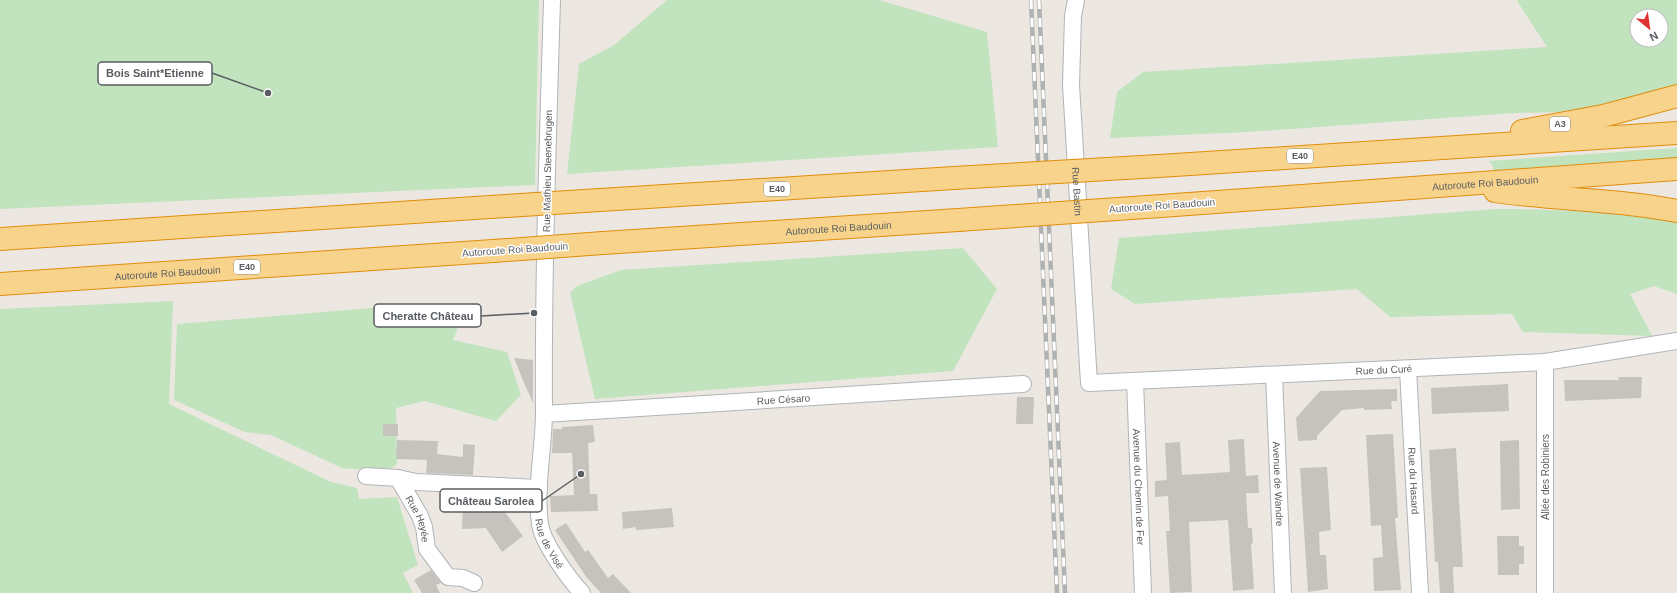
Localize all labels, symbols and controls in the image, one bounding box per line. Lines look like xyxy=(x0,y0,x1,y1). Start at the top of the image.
north arrow xyxy=(1629,8,1669,48)
text: N xyxy=(1647,30,1660,44)
callout: Bois Saint*Etienne xyxy=(98,62,212,85)
text: Bois Saint*Etienne xyxy=(106,67,204,79)
street label: Rue Mathieu Steenebrugen xyxy=(541,110,554,232)
road number: A3 xyxy=(1550,117,1570,131)
road number: E40 xyxy=(1287,149,1313,163)
street label: Rue Bastin xyxy=(1070,167,1084,216)
street label: Autoroute Roi Baudouin xyxy=(1432,174,1539,193)
road number: E40 xyxy=(764,182,790,196)
street label: Autoroute Roi Baudouin xyxy=(1109,196,1215,215)
street label: Autoroute Roi Baudouin xyxy=(785,219,892,237)
street label: Autoroute Roi Baudouin xyxy=(462,240,568,259)
road number: E40 xyxy=(234,260,260,274)
street label: Autoroute Roi Baudouin xyxy=(114,264,221,282)
callout: Cheratte Château xyxy=(374,304,481,327)
text: Cheratte Château xyxy=(382,310,474,322)
street label: Rue du Curé xyxy=(1355,363,1413,377)
street label: Rue Césaro xyxy=(757,392,811,407)
street label: Avenue du Chemin de Fer xyxy=(1131,428,1146,546)
street label: Allée des Robiniers xyxy=(1540,434,1551,520)
street label: Avenue de Wandre xyxy=(1271,441,1285,527)
street label: Rue du Hasard xyxy=(1406,447,1421,515)
callout: Château Sarolea xyxy=(440,489,542,512)
street label: Rue Heyée xyxy=(403,494,431,544)
text: Château Sarolea xyxy=(448,495,535,507)
street label: Rue de Visé xyxy=(533,518,566,571)

